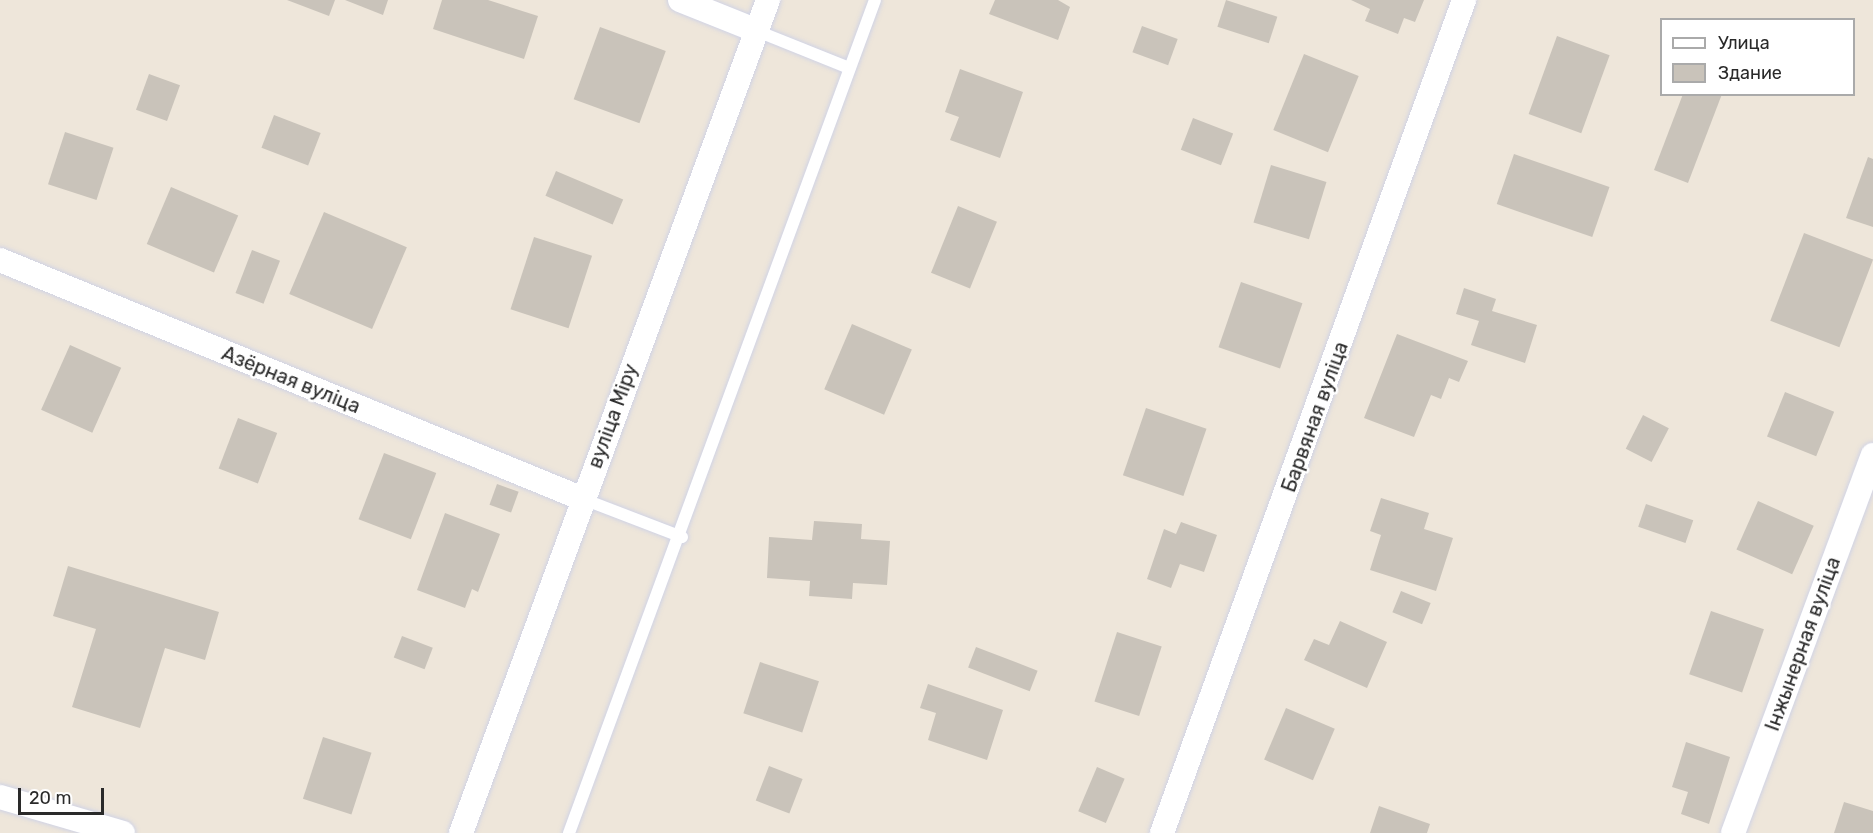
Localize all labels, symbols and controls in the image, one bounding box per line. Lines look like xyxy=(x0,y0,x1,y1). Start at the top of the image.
legend xyxy=(1660,18,1855,96)
text: Улица xyxy=(1718,32,1770,54)
text: Здание xyxy=(1718,62,1782,84)
street label: Барвяная вуліца xyxy=(1277,339,1353,495)
street label: Азёрная вуліца xyxy=(218,341,364,419)
street label: вуліца Міру xyxy=(583,360,643,472)
street label: Інжынерная вуліца xyxy=(1760,554,1846,734)
scale bar xyxy=(21,776,106,814)
text: 20 m xyxy=(29,787,71,809)

